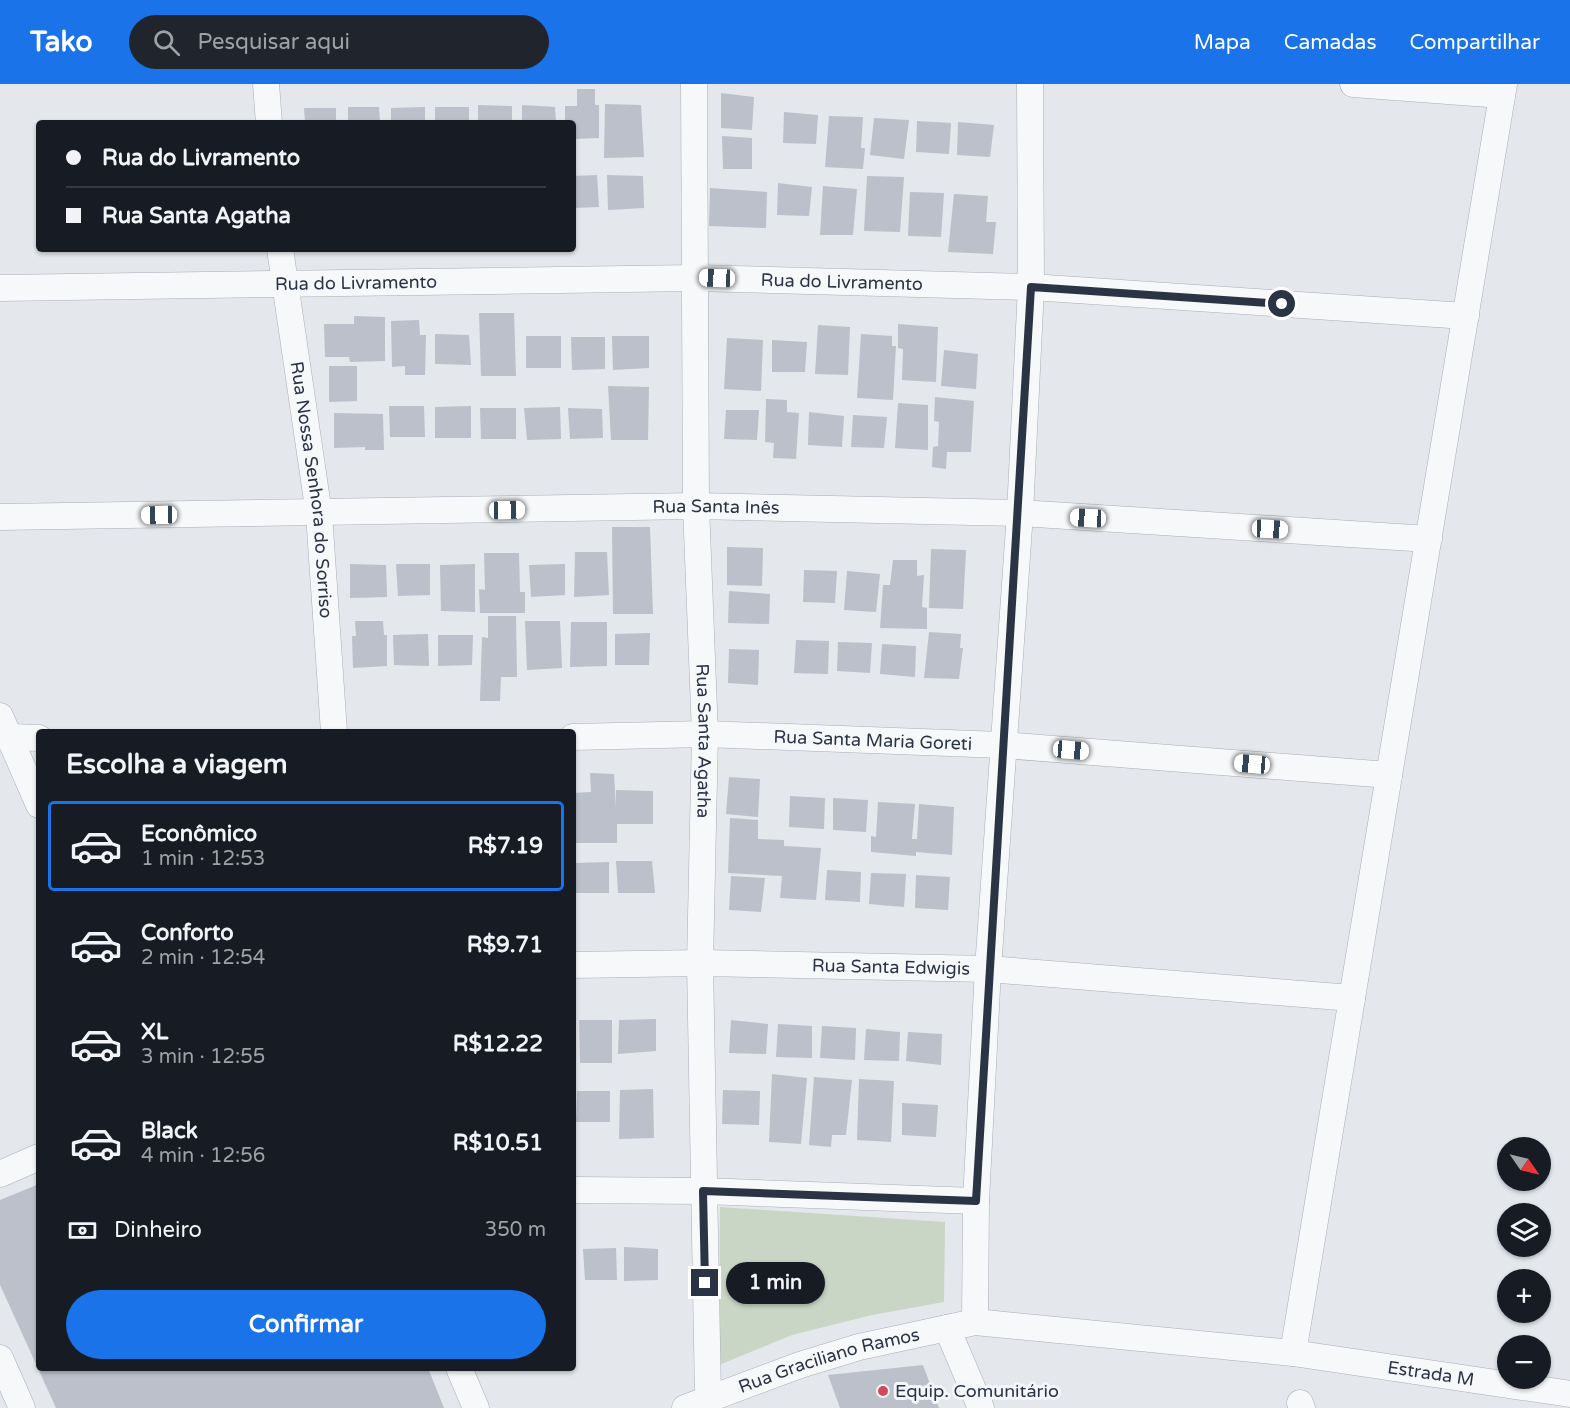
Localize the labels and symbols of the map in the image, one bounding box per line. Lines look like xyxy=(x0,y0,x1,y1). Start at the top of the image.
car xyxy=(699,268,735,288)
street label: Rua do Livramento xyxy=(760,269,923,295)
street label: Rua do Livramento xyxy=(275,271,437,295)
route start xyxy=(1268,290,1295,317)
street label: Rua Nossa Senhora do Sorriso xyxy=(286,360,337,619)
street label: Rua Santa Inês xyxy=(652,495,780,519)
car xyxy=(489,501,525,519)
car xyxy=(141,506,177,524)
car xyxy=(1070,508,1106,528)
car xyxy=(1252,519,1288,539)
street label: Rua Santa Agatha xyxy=(691,663,716,818)
street label: Rua Santa Maria Goreti xyxy=(773,726,973,755)
car xyxy=(1052,739,1090,761)
car xyxy=(1233,753,1271,775)
street label: Rua Santa Edwigis xyxy=(812,954,970,980)
north arrow xyxy=(1497,1137,1551,1191)
callout: 1 min xyxy=(726,1262,825,1304)
route end xyxy=(691,1269,718,1296)
street label: Rua Graciliano Ramos xyxy=(735,1323,922,1398)
street label: Estrada M xyxy=(1386,1356,1476,1391)
place label: Equip. Comunitário xyxy=(895,1380,1059,1402)
marker: Equip. Comunitário xyxy=(876,1384,890,1398)

